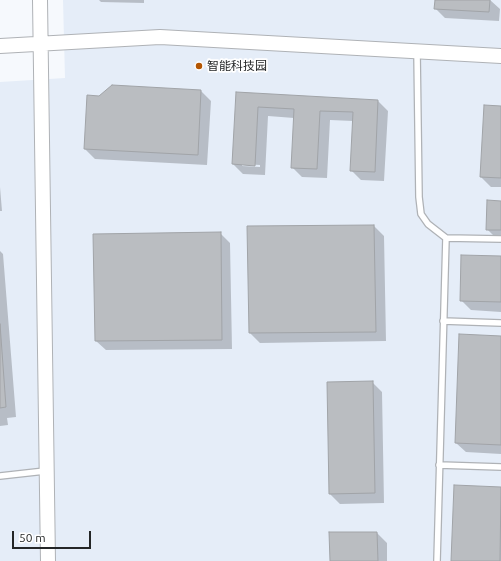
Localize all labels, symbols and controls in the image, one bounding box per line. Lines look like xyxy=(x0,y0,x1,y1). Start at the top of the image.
place label: 智能科技园 xyxy=(207,59,267,73)
marker: 智能科技园 xyxy=(194,61,204,71)
scale bar xyxy=(14,523,93,549)
text: 50 m xyxy=(19,531,46,544)

